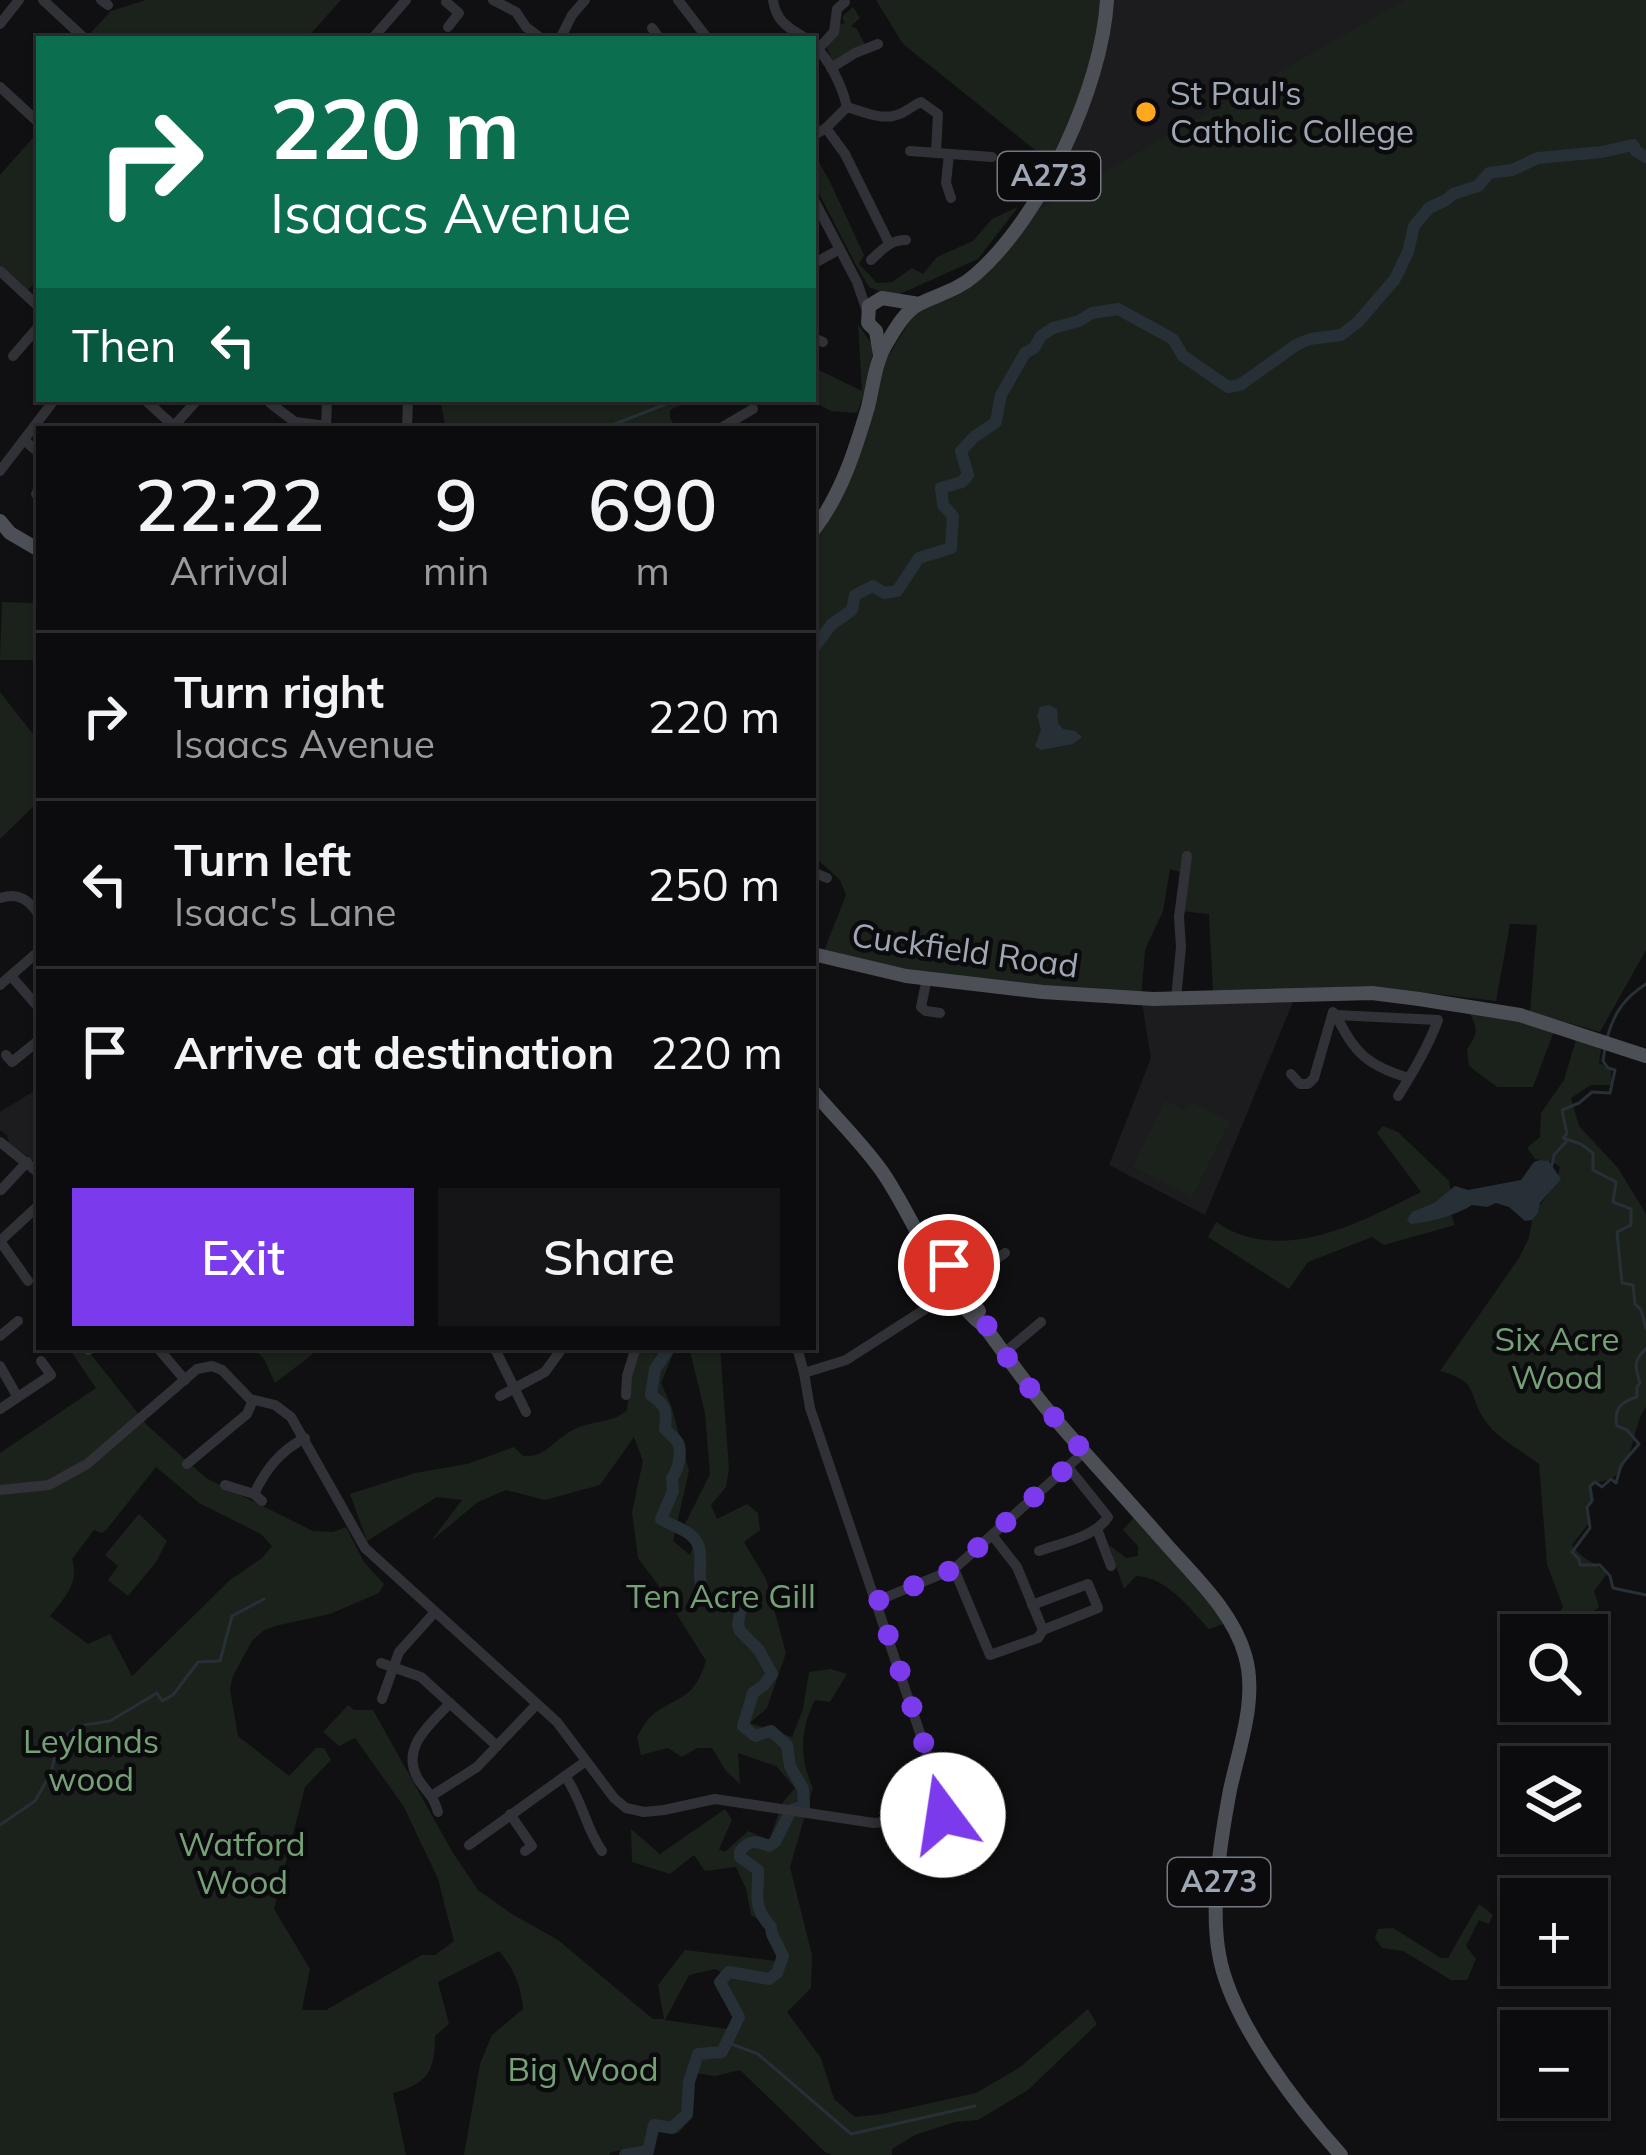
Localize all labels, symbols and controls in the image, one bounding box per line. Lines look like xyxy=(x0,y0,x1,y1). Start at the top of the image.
place label: St Paul's Catholic College xyxy=(1170,72,1414,151)
text: 220 m xyxy=(270,75,520,180)
icon: right xyxy=(72,84,228,240)
marker: St Paul's Catholic College xyxy=(1133,99,1159,125)
road number: A273 xyxy=(998,152,1100,200)
text: Isaacs Avenue xyxy=(270,179,631,247)
icon: left xyxy=(200,312,266,378)
text: Then xyxy=(72,317,176,373)
text: 22:22 xyxy=(135,459,324,549)
text: 9 xyxy=(435,459,478,549)
text: 690 xyxy=(588,459,717,549)
text: Arrival xyxy=(170,546,289,595)
text: min xyxy=(423,546,489,595)
text: m xyxy=(636,546,670,595)
text: Turn right xyxy=(174,663,384,719)
icon: right xyxy=(72,683,138,749)
text: 220 m xyxy=(648,688,780,744)
text: Isaacs Avenue xyxy=(174,719,435,768)
text: Turn left xyxy=(174,831,351,887)
icon: left xyxy=(72,851,138,917)
text: 250 m xyxy=(648,856,780,912)
text: Isaac's Lane xyxy=(174,887,396,936)
street label: Cuckfield Road xyxy=(849,913,1081,986)
icon: arrive xyxy=(72,1019,138,1085)
text: Arrive at destination xyxy=(174,1024,614,1080)
text: 220 m xyxy=(650,1024,783,1080)
button: Exit xyxy=(72,1188,414,1326)
button: Share xyxy=(438,1188,780,1326)
pin xyxy=(898,1214,1000,1316)
icon: arrive xyxy=(916,1232,982,1298)
park label: Six Acre Wood xyxy=(1495,1318,1619,1397)
park label: Ten Acre Gill xyxy=(626,1575,816,1616)
map controls xyxy=(1500,1614,1608,2118)
button: search xyxy=(1500,1614,1608,1722)
park label: Leylands wood xyxy=(23,1720,159,1799)
button: layers xyxy=(1500,1746,1608,1854)
position arrow xyxy=(880,1752,1006,1878)
park label: Watford Wood xyxy=(178,1823,306,1902)
road number: A273 xyxy=(1168,1858,1270,1906)
button: + xyxy=(1500,1878,1608,1986)
button: − xyxy=(1500,2010,1608,2118)
park label: Big Wood xyxy=(507,2048,659,2089)

